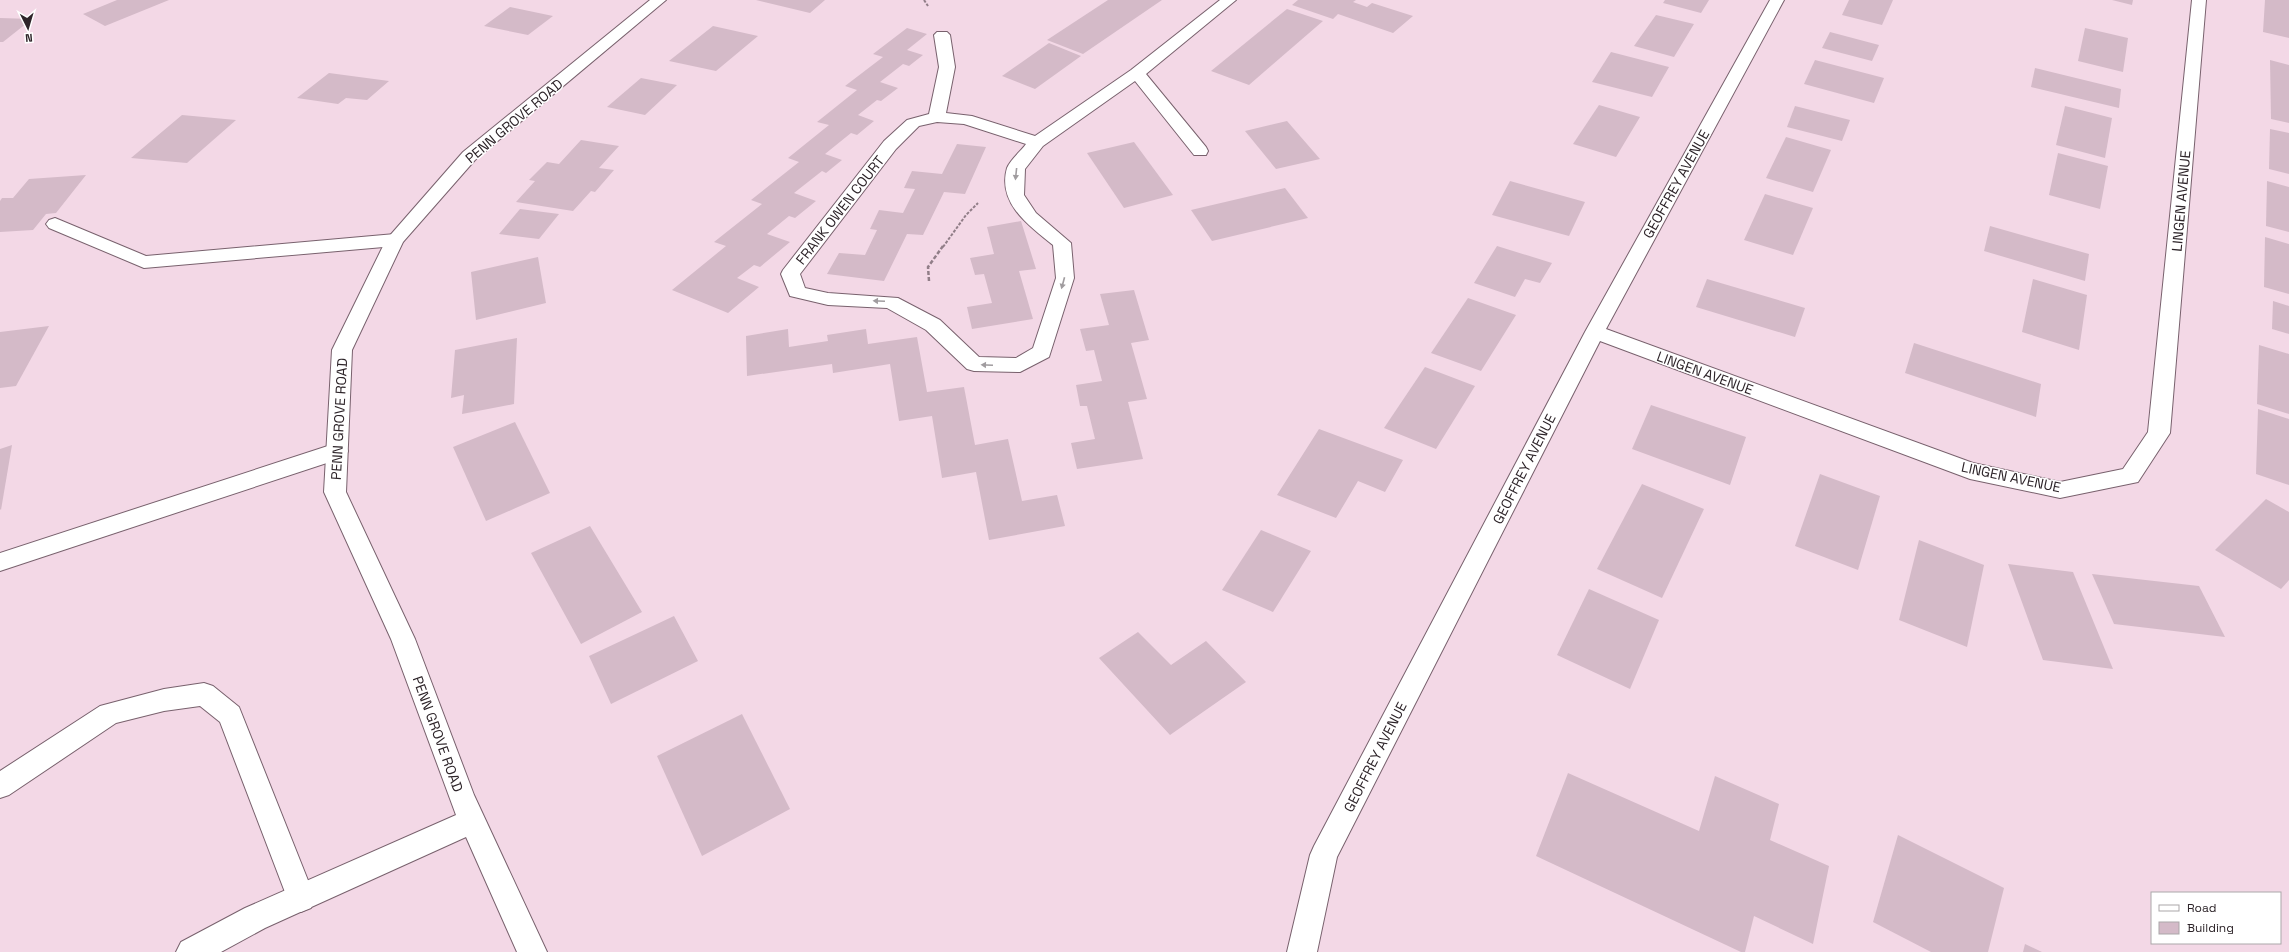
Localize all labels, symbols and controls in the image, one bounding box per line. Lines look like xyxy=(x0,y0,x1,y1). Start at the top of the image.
north arrow xyxy=(8,8,48,48)
text: N xyxy=(25,31,33,45)
street label: PENN GROVE ROAD xyxy=(461,75,567,167)
street label: GEOFFREY AVENUE xyxy=(1639,127,1713,241)
street label: LINGEN AVENUE xyxy=(2168,150,2194,252)
street label: FRANK OWEN COURT xyxy=(792,152,888,268)
one-way arrow xyxy=(1013,167,1020,180)
one-way arrow xyxy=(1060,277,1066,289)
one-way arrow xyxy=(872,298,885,304)
street label: LINGEN AVENUE xyxy=(1654,347,1756,399)
street label: PENN GROVE ROAD xyxy=(327,358,351,480)
one-way arrow xyxy=(981,361,993,368)
street label: GEOFFREY AVENUE xyxy=(1488,411,1560,527)
street label: LINGEN AVENUE xyxy=(1960,458,2063,496)
street label: PENN GROVE ROAD xyxy=(409,674,467,794)
street label: GEOFFREY AVENUE xyxy=(1339,699,1411,815)
legend xyxy=(2151,892,2281,944)
text: Road xyxy=(2187,900,2216,916)
text: Building xyxy=(2187,920,2234,936)

